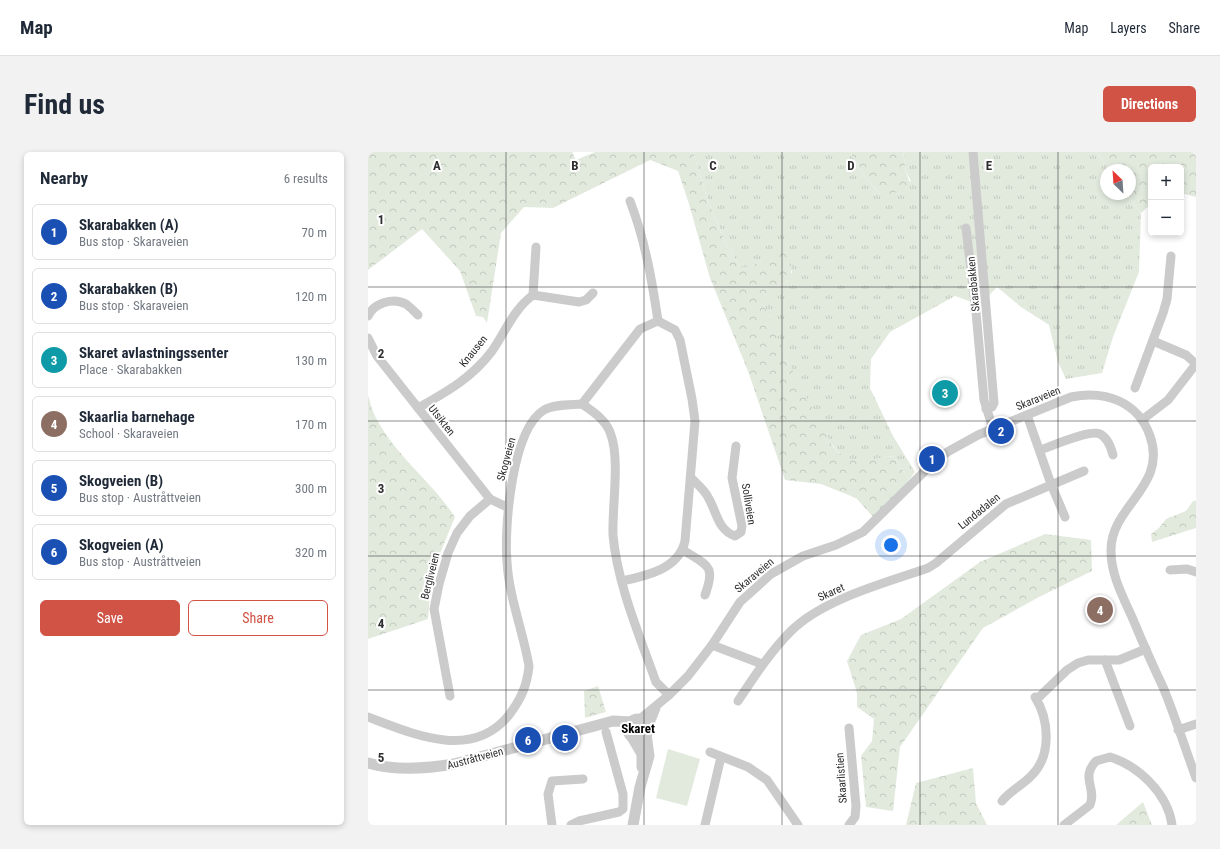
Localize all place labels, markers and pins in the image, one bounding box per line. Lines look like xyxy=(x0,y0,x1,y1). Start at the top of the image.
pin: 3 xyxy=(932,378,958,408)
pin: 2 xyxy=(988,416,1014,446)
pin: 1 xyxy=(919,444,945,474)
pin: 4 xyxy=(1087,595,1113,625)
pin: 5 xyxy=(552,723,578,753)
pin: 6 xyxy=(515,725,541,755)

